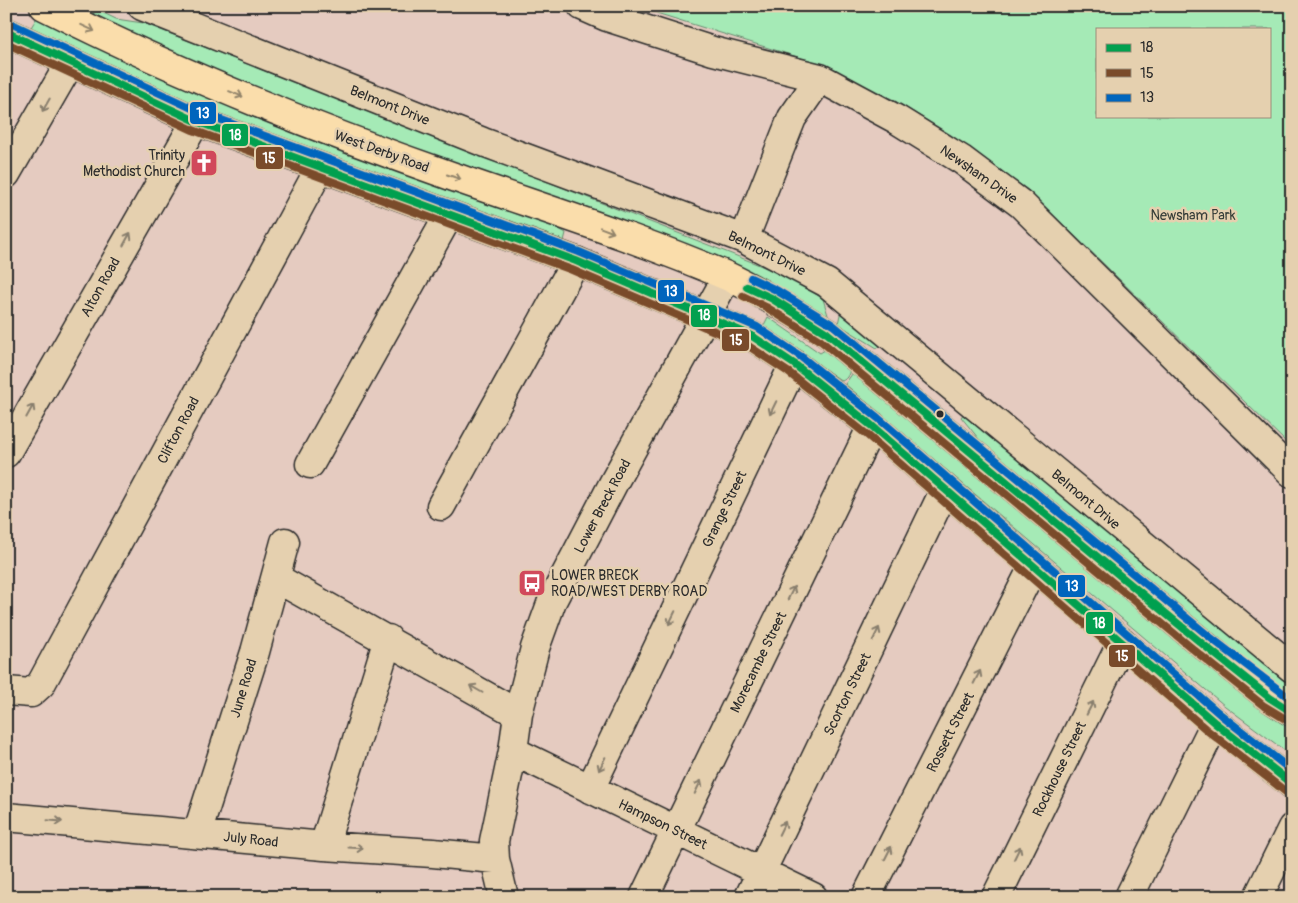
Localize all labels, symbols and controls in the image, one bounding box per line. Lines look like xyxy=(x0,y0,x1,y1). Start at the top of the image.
one-way arrow xyxy=(80,24,95,33)
legend xyxy=(1096,28,1270,118)
text: 18 xyxy=(1140,38,1154,57)
text: 15 xyxy=(1140,64,1154,83)
street label: Belmont Drive xyxy=(348,82,432,129)
text: 13 xyxy=(1140,88,1154,107)
one-way arrow xyxy=(229,90,244,99)
one-way arrow xyxy=(41,97,51,112)
line badge: 13 xyxy=(189,101,217,125)
text: 13 xyxy=(196,105,210,122)
line badge: 18 xyxy=(221,123,249,147)
street label: West Derby Road xyxy=(332,126,432,176)
text: 18 xyxy=(229,127,241,144)
street label: Newsham Drive xyxy=(937,141,1021,207)
line badge: 15 xyxy=(255,146,284,170)
place label: Trinity Methodist Church xyxy=(83,147,185,180)
church icon: Trinity Methodist Church xyxy=(189,148,219,178)
text: 15 xyxy=(262,150,276,167)
one-way arrow xyxy=(445,173,461,182)
park label: Newsham Park xyxy=(1150,207,1236,224)
one-way arrow xyxy=(599,225,614,235)
street label: Belmont Drive xyxy=(725,227,808,280)
one-way arrow xyxy=(122,231,132,246)
street label: Alton Road xyxy=(77,254,124,320)
line badge: 13 xyxy=(657,279,685,303)
text: 13 xyxy=(664,283,678,300)
line badge: 18 xyxy=(690,304,718,328)
text: 18 xyxy=(698,307,710,324)
line badge: 15 xyxy=(721,328,750,352)
text: 15 xyxy=(729,332,743,349)
street label: Clifton Road xyxy=(154,394,203,467)
one-way arrow xyxy=(767,401,777,416)
one-way arrow xyxy=(25,403,35,418)
unlabelled marker xyxy=(935,409,945,419)
street label: Lower Breck Road xyxy=(570,456,634,556)
street label: Belmont Drive xyxy=(1048,466,1124,533)
street label: Grange Street xyxy=(699,468,750,550)
place label: LOWER BRECK ROAD/WEST DERBY ROAD xyxy=(551,567,707,600)
bus stop icon: LOWER BRECK ROAD/WEST DERBY ROAD xyxy=(517,568,547,598)
line badge: 13 xyxy=(1057,574,1086,598)
text: 13 xyxy=(1065,578,1079,595)
one-way arrow xyxy=(787,586,797,601)
street label: Morecambe Street xyxy=(727,609,790,715)
one-way arrow xyxy=(667,610,676,625)
line badge: 18 xyxy=(1085,611,1114,635)
text: 18 xyxy=(1093,615,1105,632)
one-way arrow xyxy=(872,627,882,642)
line badge: 15 xyxy=(1108,644,1136,668)
text: 15 xyxy=(1115,648,1129,665)
street label: Scorton Street xyxy=(820,650,875,738)
street label: June Road xyxy=(226,657,261,720)
one-way arrow xyxy=(973,670,982,685)
one-way arrow xyxy=(469,684,483,694)
street label: Rossett Street xyxy=(923,689,978,775)
one-way arrow xyxy=(1085,700,1095,715)
street label: Rockhouse Street xyxy=(1029,718,1090,820)
one-way arrow xyxy=(596,757,606,772)
one-way arrow xyxy=(693,780,703,795)
street label: Hampson Street xyxy=(615,796,710,854)
one-way arrow xyxy=(47,816,63,826)
one-way arrow xyxy=(777,820,787,835)
street label: July Road xyxy=(223,828,279,851)
one-way arrow xyxy=(348,844,364,853)
one-way arrow xyxy=(884,846,893,861)
one-way arrow xyxy=(1013,846,1022,861)

